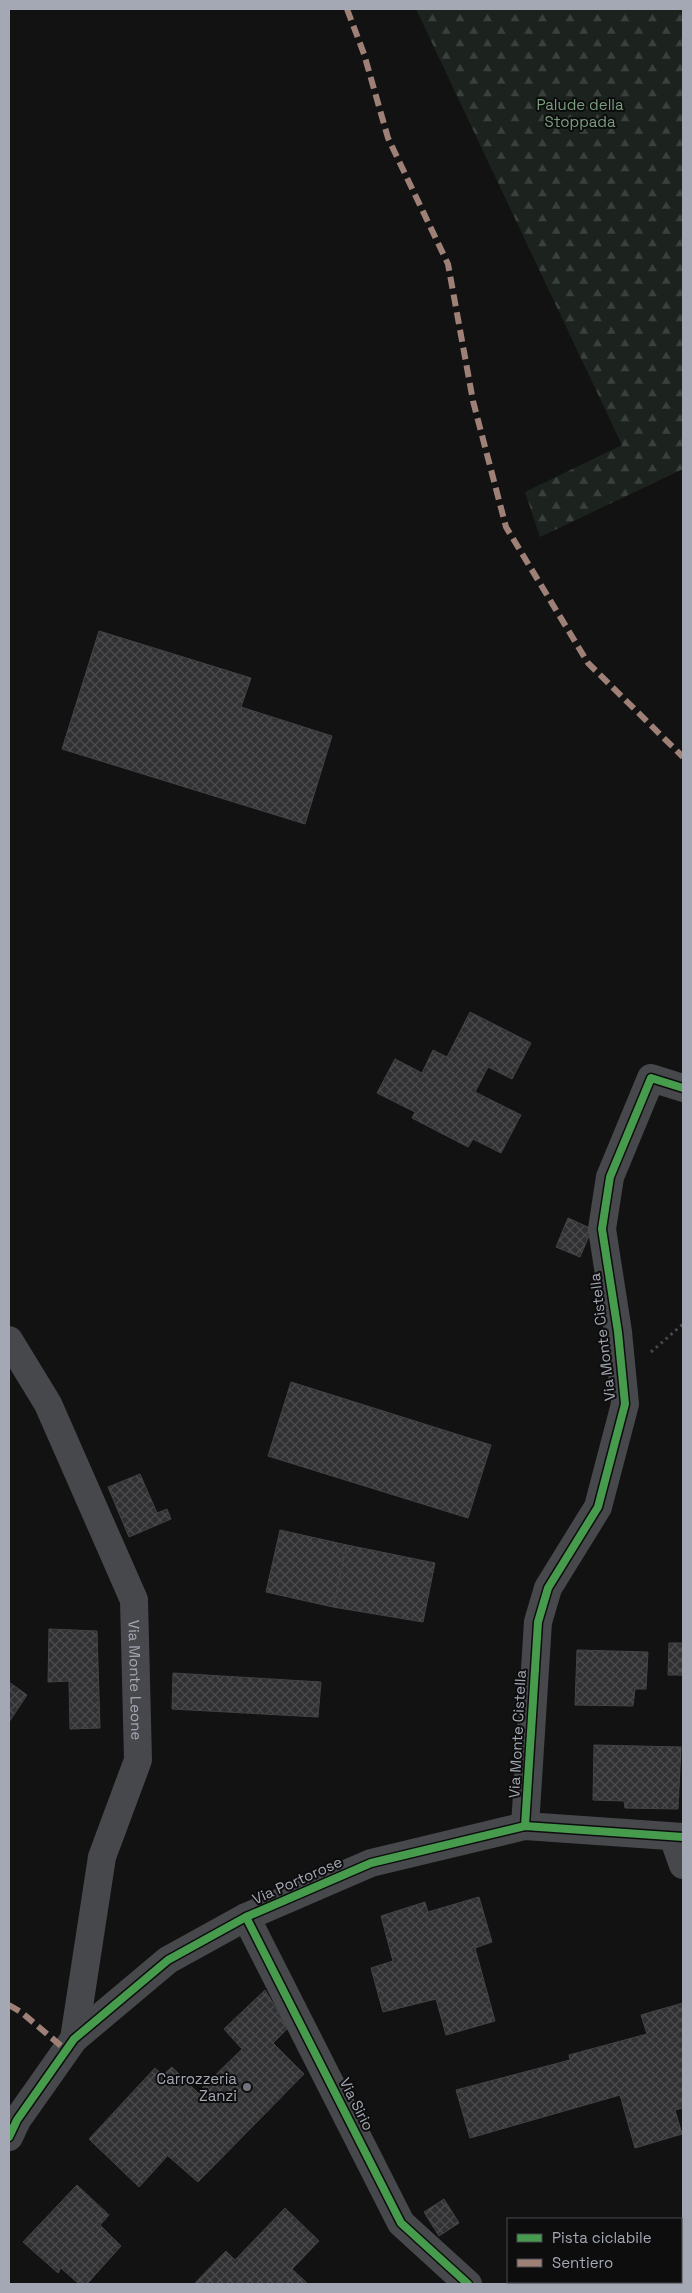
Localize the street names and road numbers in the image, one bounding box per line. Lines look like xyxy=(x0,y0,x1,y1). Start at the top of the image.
street label: Via Monte Cistella xyxy=(585,1272,619,1402)
street label: Via Monte Leone xyxy=(125,1619,147,1741)
street label: Via Monte Cistella xyxy=(504,1669,530,1799)
street label: Via Portorose xyxy=(249,1852,345,1908)
street label: Via Sirio xyxy=(336,2074,378,2134)

